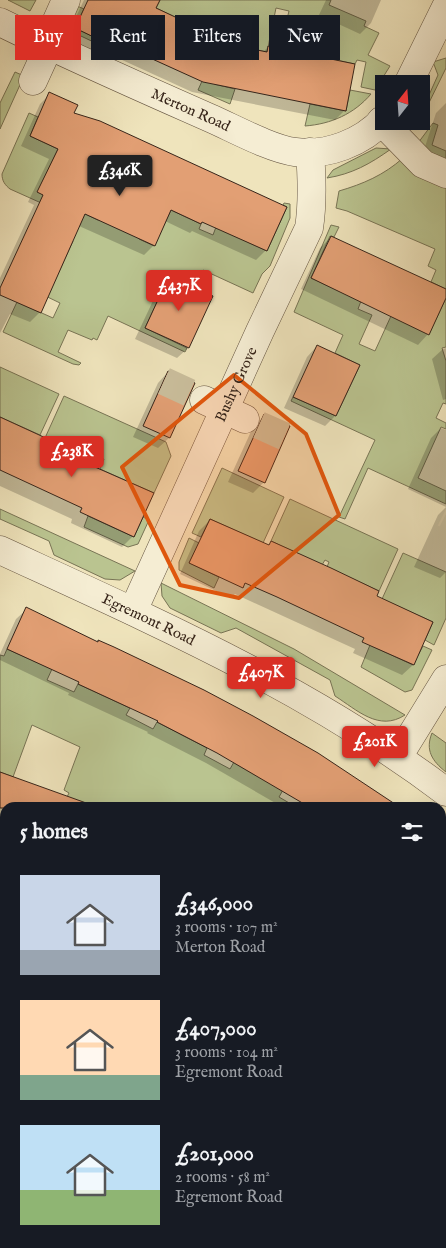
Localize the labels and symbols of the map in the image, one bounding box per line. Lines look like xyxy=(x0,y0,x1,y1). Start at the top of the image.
north arrow xyxy=(375,75,430,130)
street label: Merton Road xyxy=(148,84,234,136)
pin: £346K xyxy=(85,154,155,197)
pin: £437K xyxy=(144,270,214,312)
street label: Bushy Grove xyxy=(211,344,261,425)
pin: £238K xyxy=(37,436,107,478)
street label: Egremont Road xyxy=(99,589,199,650)
pin: £407K xyxy=(226,656,296,699)
pin: £201K xyxy=(340,726,410,768)

